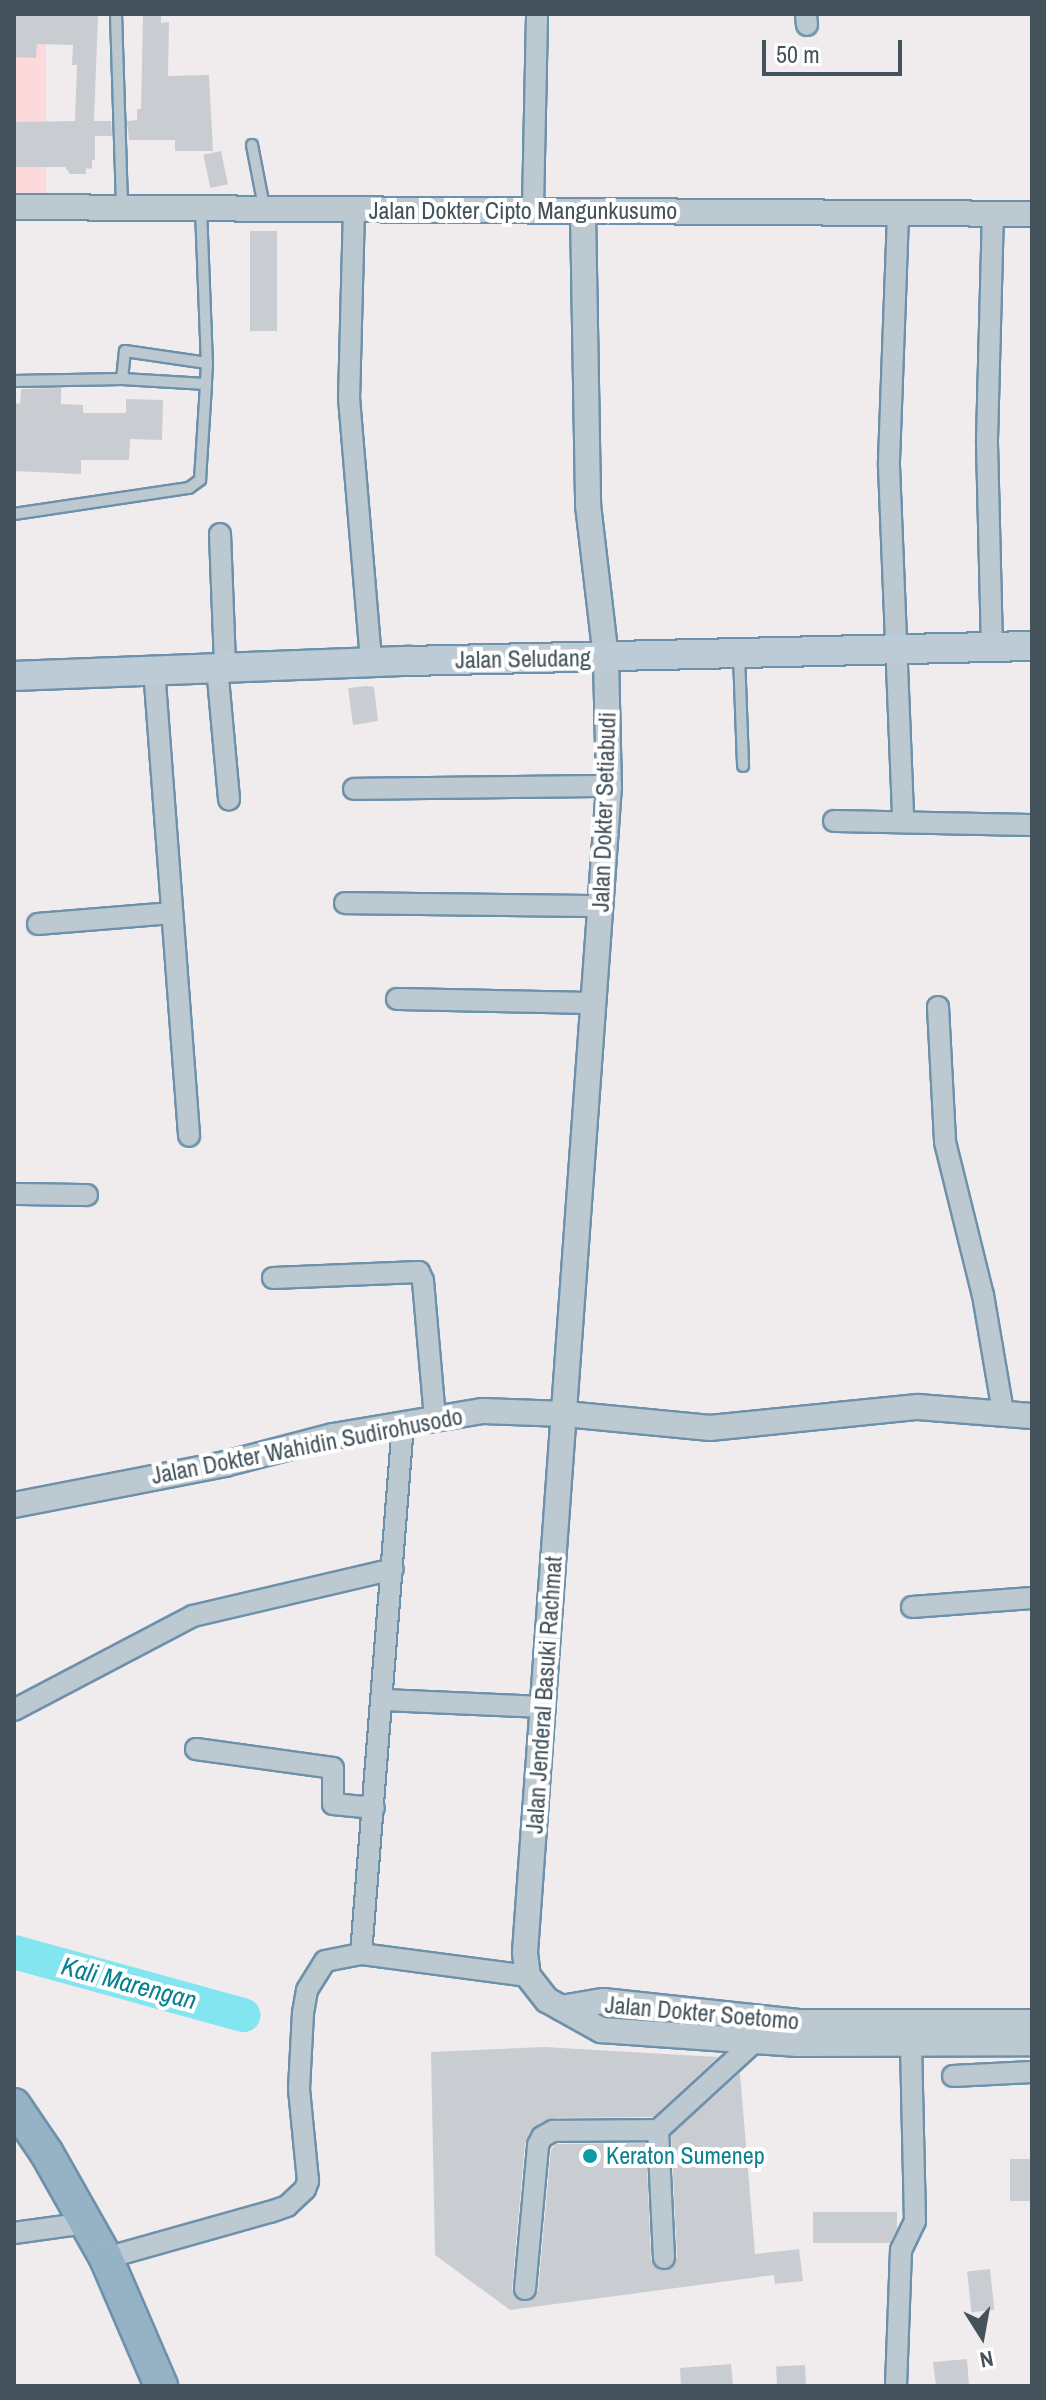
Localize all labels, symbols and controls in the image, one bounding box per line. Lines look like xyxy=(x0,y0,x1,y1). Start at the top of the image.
scale bar xyxy=(766,24,906,74)
text: 50 m xyxy=(776,38,820,70)
street label: Jalan Dokter Cipto Mangunkusumo xyxy=(369,197,677,225)
street label: Jalan Seludang xyxy=(455,643,591,675)
street label: Jalan Dokter Setiabudi xyxy=(586,711,622,913)
street label: Jalan Dokter Wahidin Sudirohusodo xyxy=(149,1402,465,1490)
street label: Jalan Jenderal Basuki Rachmat xyxy=(520,1555,568,1835)
water label: Kali Marengan xyxy=(58,1950,200,2016)
street label: Jalan Dokter Soetomo xyxy=(604,1990,800,2036)
place label: Keraton Sumenep xyxy=(606,2142,765,2170)
marker: Keraton Sumenep xyxy=(581,2147,599,2165)
north arrow xyxy=(942,2296,1022,2376)
text: N xyxy=(977,2344,996,2376)

